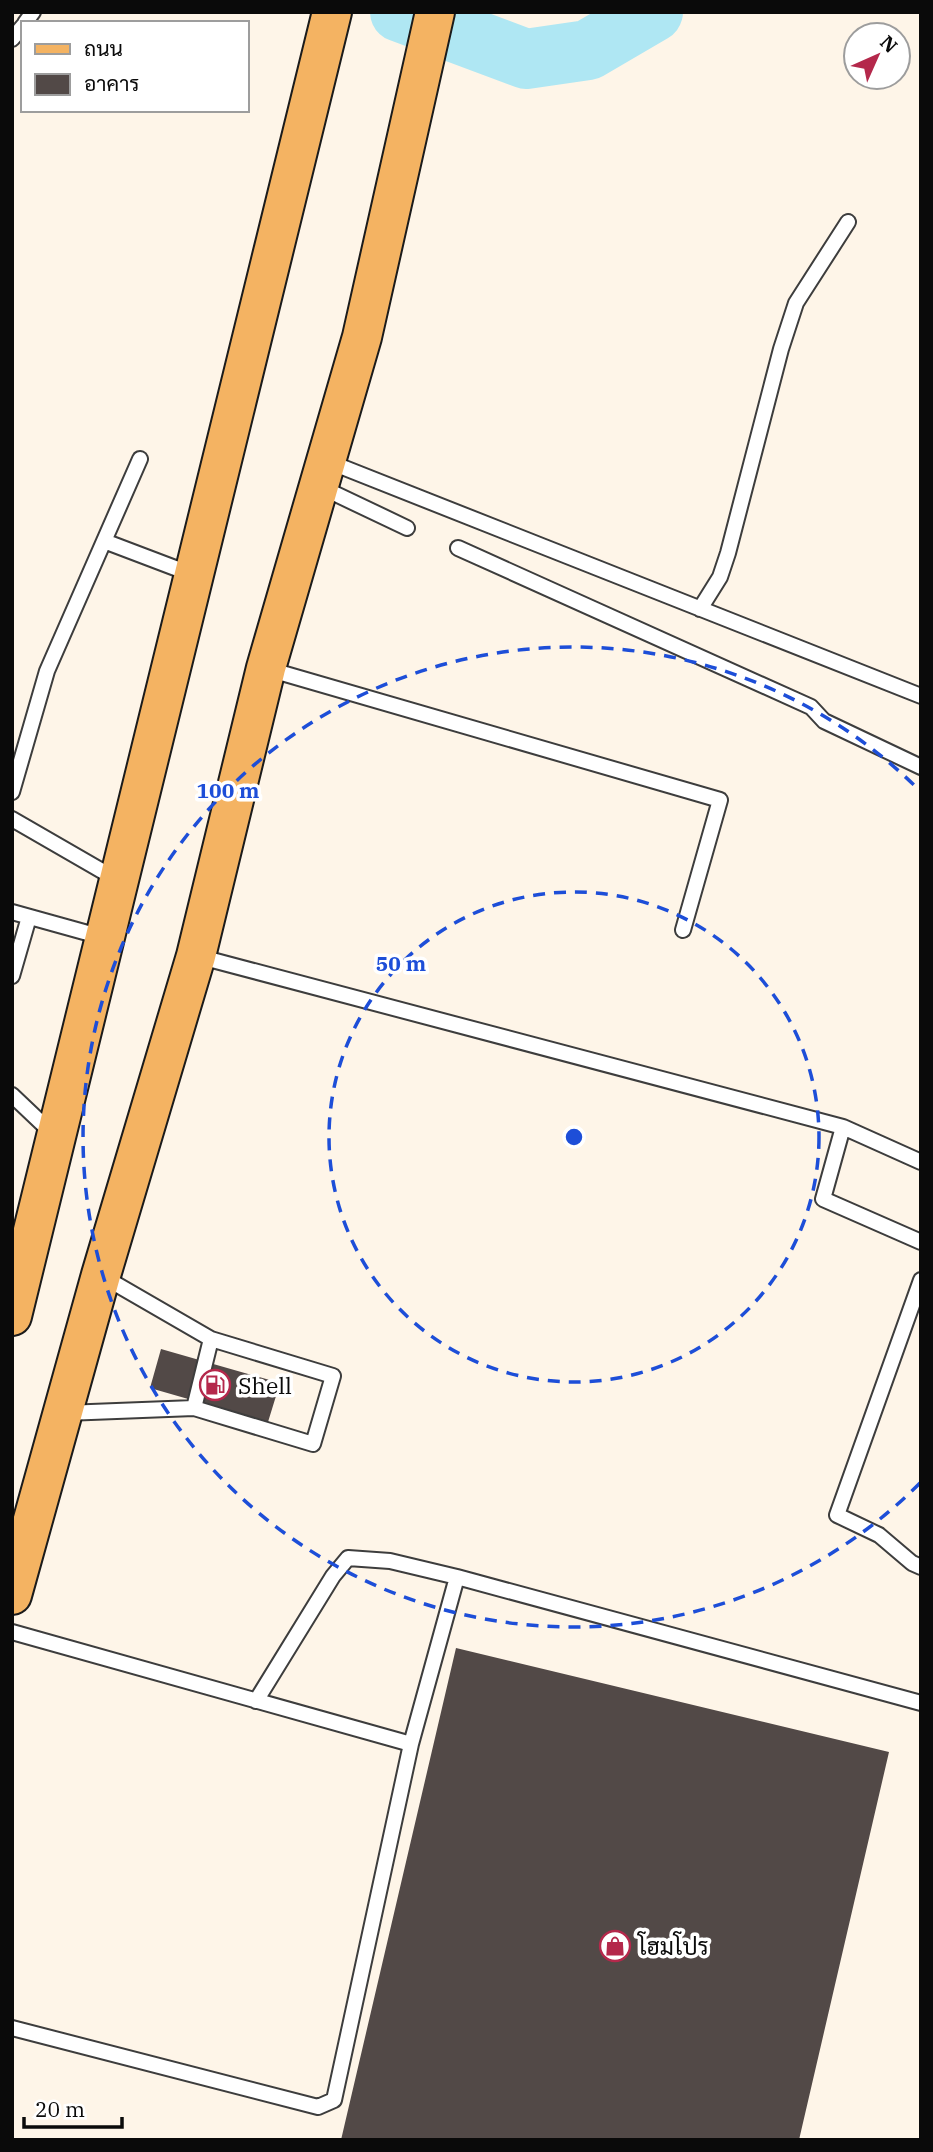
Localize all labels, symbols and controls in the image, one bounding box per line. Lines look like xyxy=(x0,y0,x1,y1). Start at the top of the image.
legend xyxy=(21,21,248,112)
north arrow xyxy=(842,21,912,91)
text: N xyxy=(875,30,903,58)
text: ถนน xyxy=(84,34,123,62)
text: อาคาร xyxy=(84,69,140,97)
text: 100 m xyxy=(196,776,260,804)
text: 50 m xyxy=(376,949,426,977)
centre of rings xyxy=(562,1125,586,1149)
fuel station icon: Shell xyxy=(198,1368,232,1402)
place label: Shell xyxy=(238,1370,292,1400)
shop icon: โฮมโปร xyxy=(598,1929,632,1963)
place label: โฮมโปร xyxy=(636,1931,709,1961)
scale bar xyxy=(24,2086,122,2130)
text: 20 m xyxy=(35,2095,85,2123)

